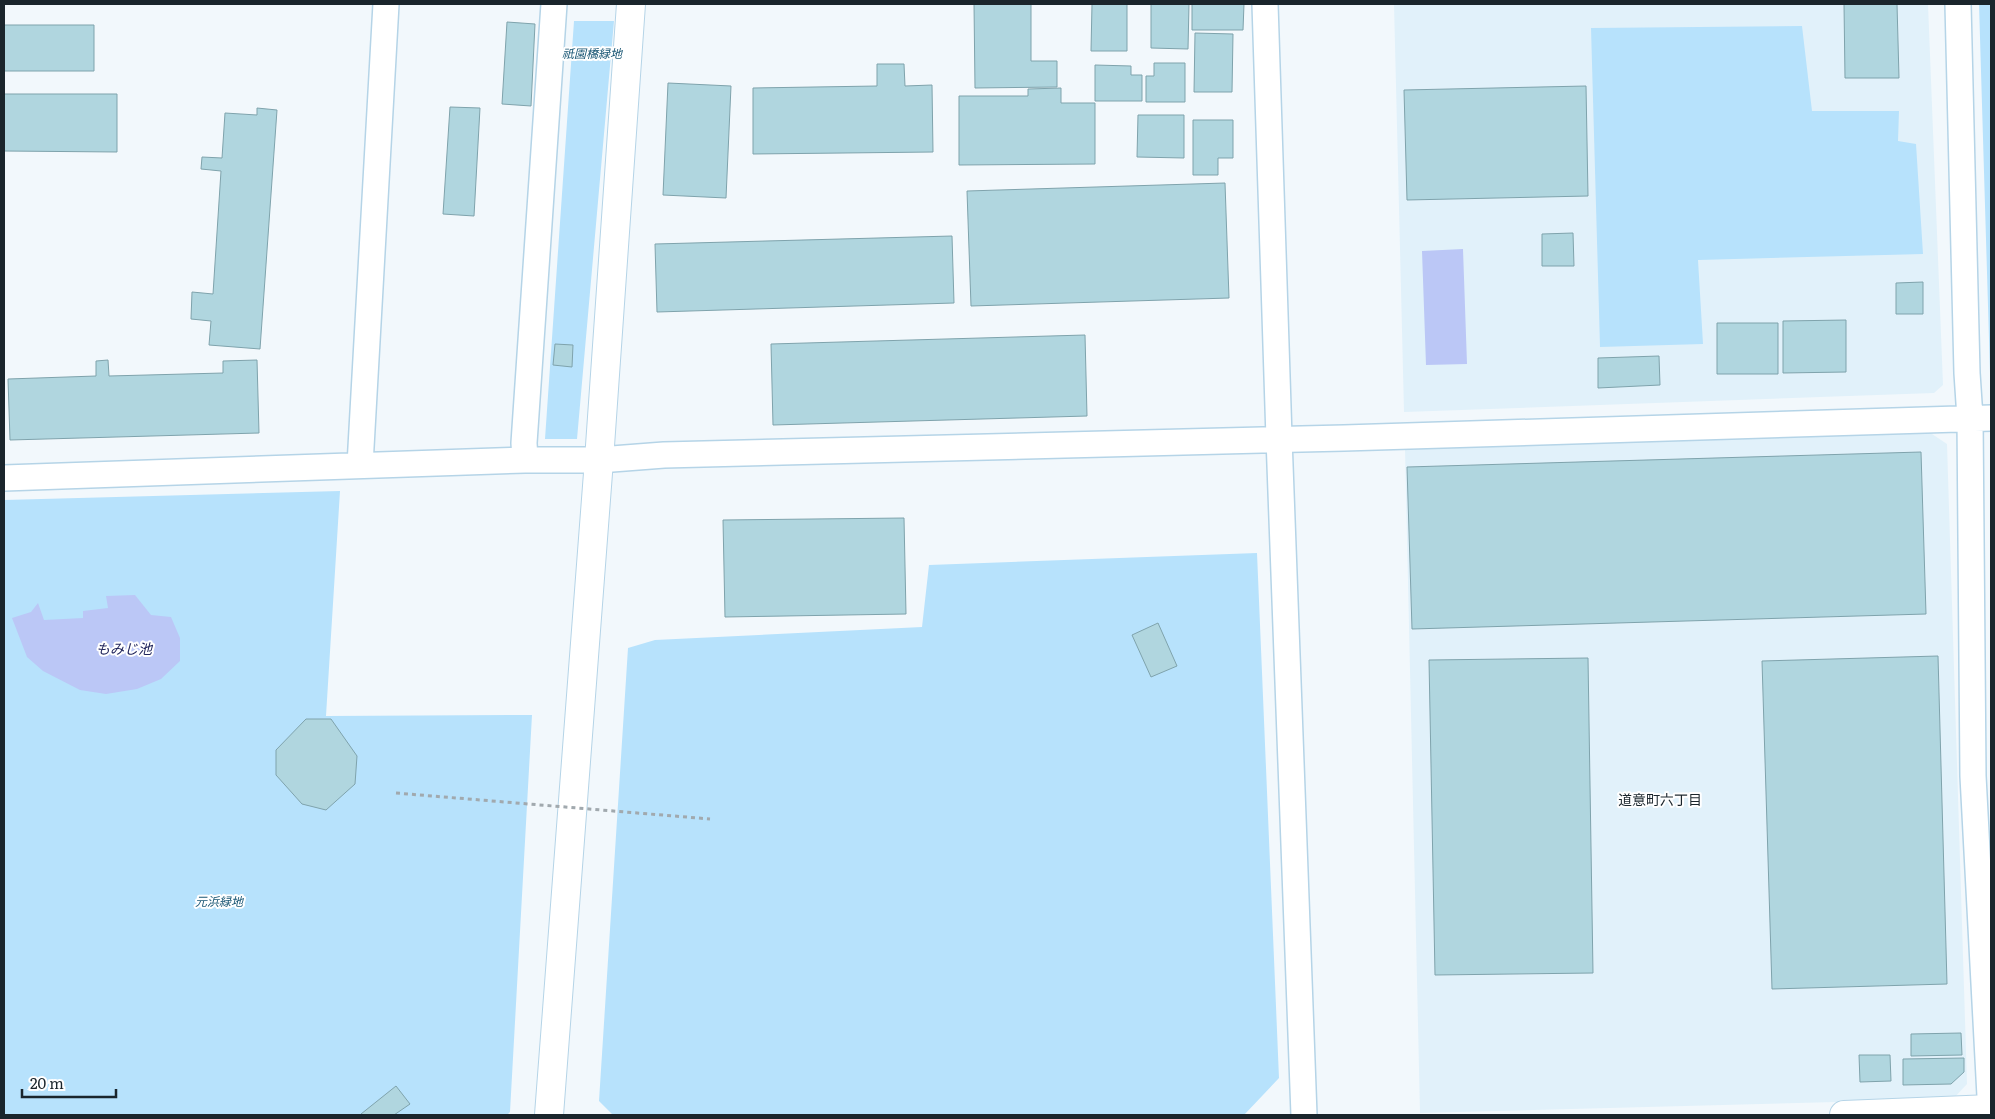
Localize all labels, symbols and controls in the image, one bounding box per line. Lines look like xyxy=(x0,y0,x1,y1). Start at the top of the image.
park label: 祇園橋緑地 xyxy=(562,44,624,62)
water label: もみじ池 xyxy=(96,638,154,658)
district label: 道意町六丁目 xyxy=(1618,789,1702,809)
park label: 元浜緑地 xyxy=(195,892,245,910)
scale bar xyxy=(22,1066,116,1098)
text: 20 m xyxy=(30,1071,64,1094)

